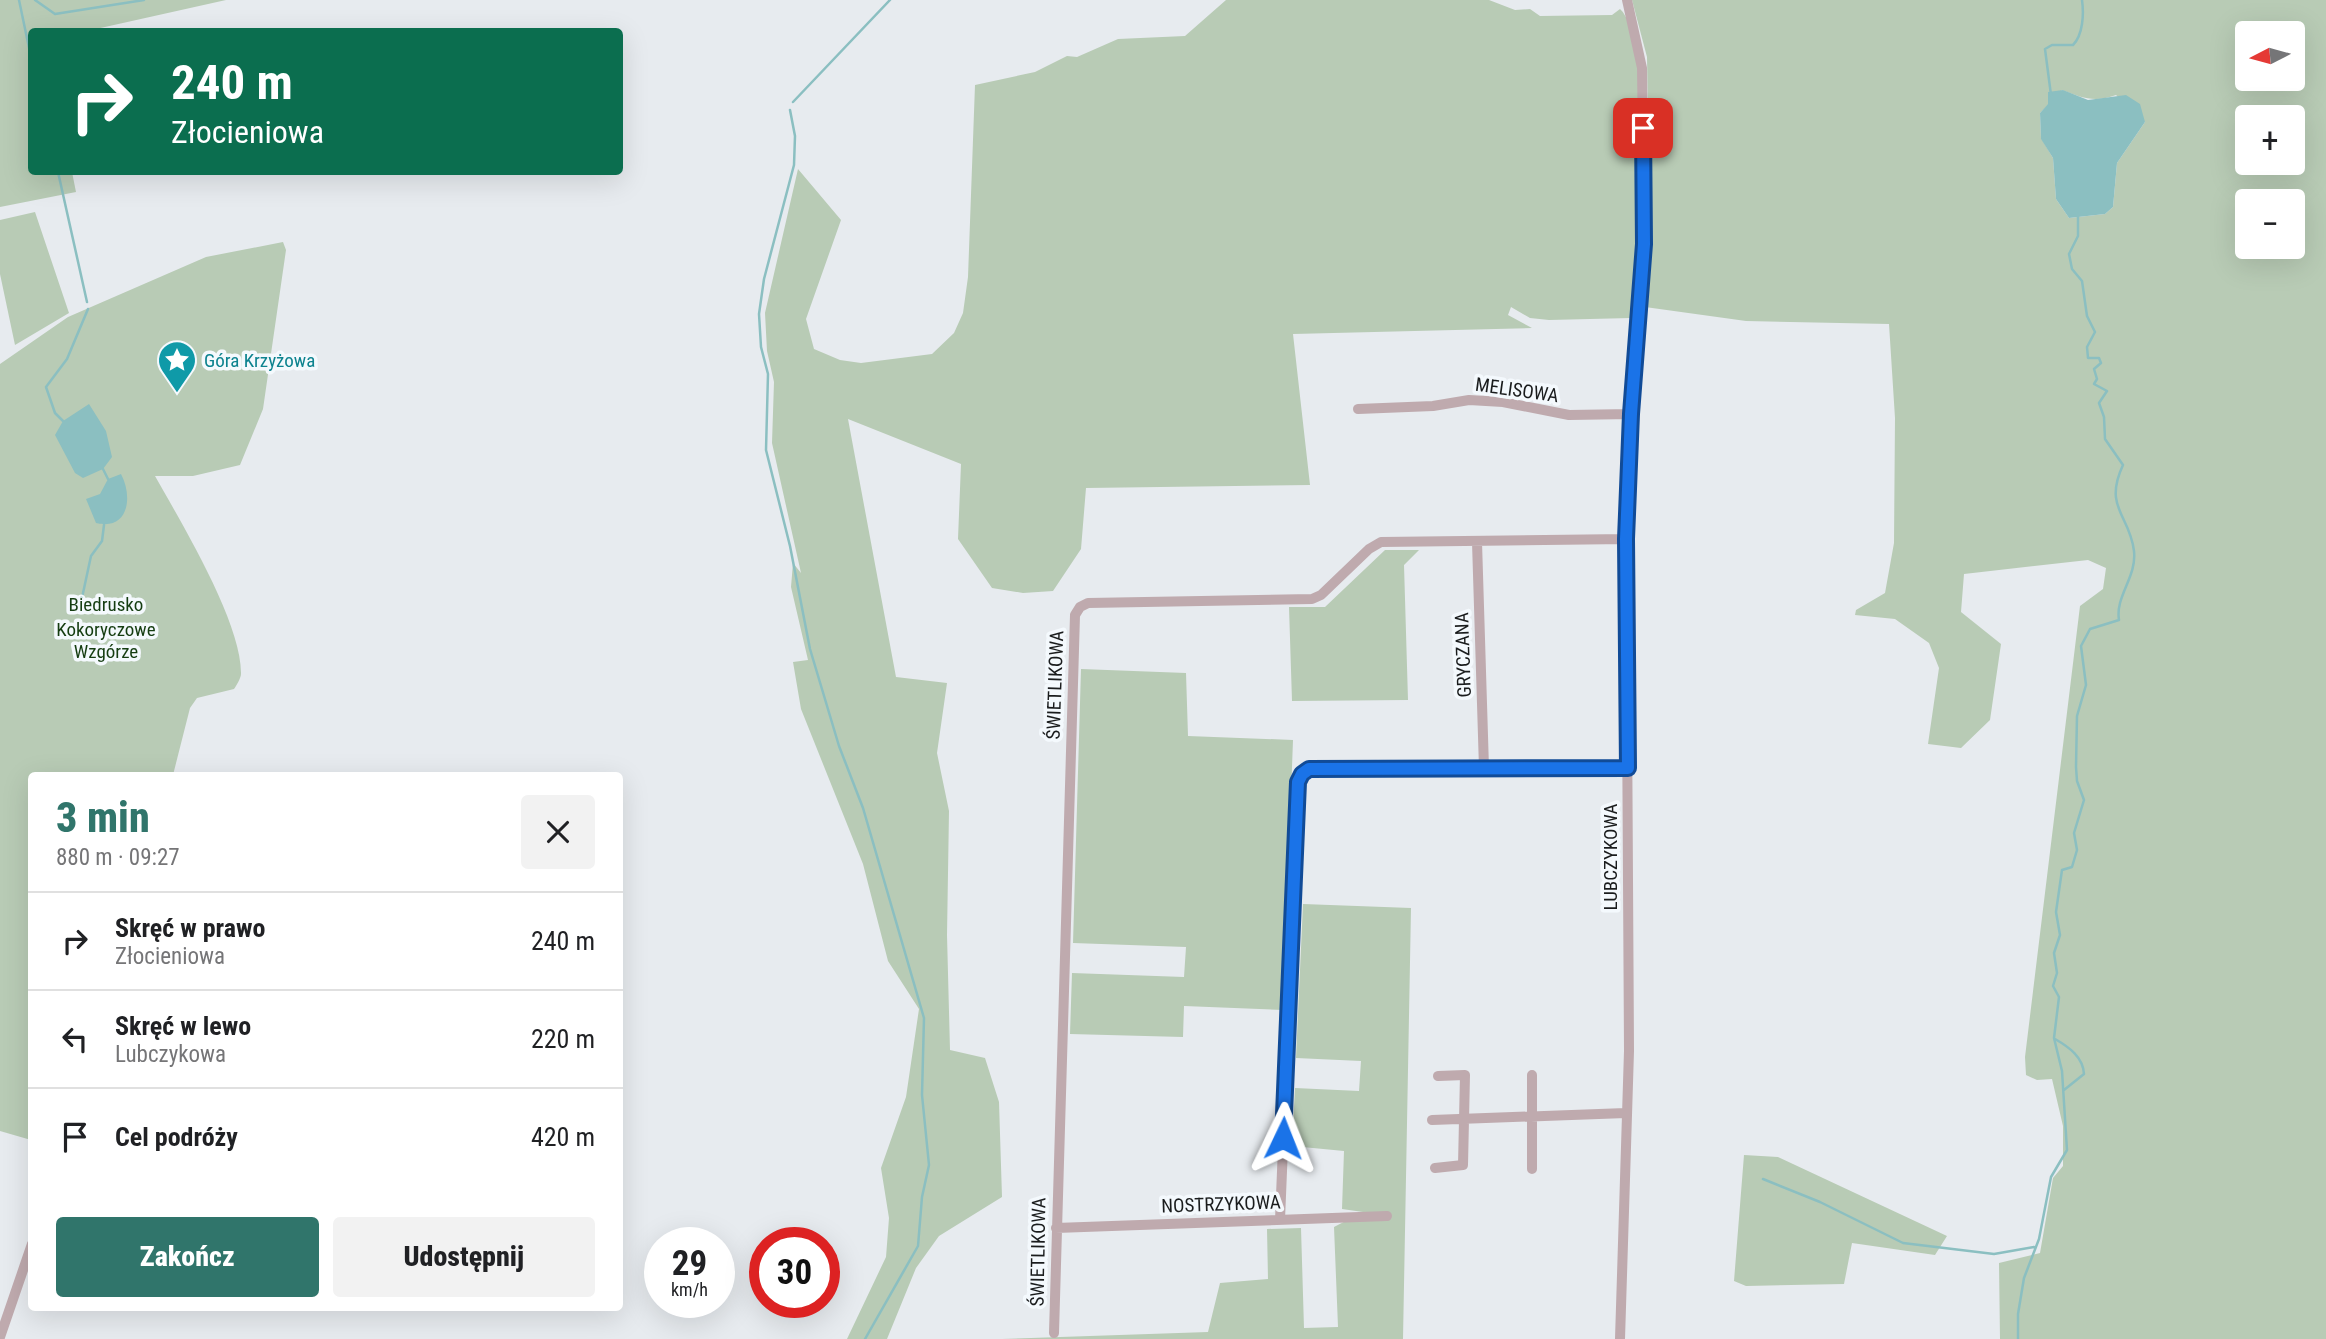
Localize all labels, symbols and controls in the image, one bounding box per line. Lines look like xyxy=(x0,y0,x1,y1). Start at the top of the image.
north arrow xyxy=(2235,21,2305,91)
map controls xyxy=(2235,21,2305,259)
text: 240 m xyxy=(171,54,293,111)
icon: right xyxy=(56,56,147,147)
pin xyxy=(1613,98,1673,158)
button: + xyxy=(2235,105,2305,175)
icon: arrive xyxy=(1624,109,1662,147)
text: Złocieniowa xyxy=(171,113,324,151)
button: − xyxy=(2235,189,2305,259)
place icon: Góra Krzyżowa xyxy=(156,339,198,394)
place label: Góra Krzyżowa xyxy=(204,349,315,372)
street label: MELISOWA xyxy=(1474,373,1560,407)
park label: Biedrusko xyxy=(69,593,143,616)
street label: GRYCZANA xyxy=(1450,612,1476,698)
park label: Kokoryczowe Wzgórze xyxy=(56,618,156,663)
street label: ŚWIETLIKOWA xyxy=(1042,630,1068,740)
text: 3 min xyxy=(56,793,150,842)
button: close xyxy=(521,795,595,869)
street label: LUBCZYKOWA xyxy=(1599,804,1622,910)
text: 880 m · 09:27 xyxy=(56,844,180,871)
text: Skręć w prawo xyxy=(115,913,265,943)
icon: right xyxy=(56,922,94,960)
text: 240 m xyxy=(531,926,595,956)
text: Złocieniowa xyxy=(115,943,225,970)
text: Skręć w lewo xyxy=(115,1011,251,1041)
icon: left xyxy=(56,1020,94,1058)
text: 220 m xyxy=(531,1024,595,1054)
text: Lubczykowa xyxy=(115,1041,226,1068)
position arrow xyxy=(1246,1101,1320,1175)
icon: arrive xyxy=(56,1118,94,1156)
text: Cel podróży xyxy=(115,1122,238,1152)
text: 420 m xyxy=(531,1122,595,1152)
street label: NOSTRZYKOWA xyxy=(1161,1190,1281,1218)
street label: ŚWIETLIKOWA xyxy=(1026,1197,1050,1307)
button: Zakończ xyxy=(56,1217,319,1297)
button: Udostępnij xyxy=(333,1217,595,1297)
speed limit sign: 30 xyxy=(749,1227,840,1318)
text: 29 xyxy=(672,1243,707,1284)
text: km/h xyxy=(671,1279,708,1300)

